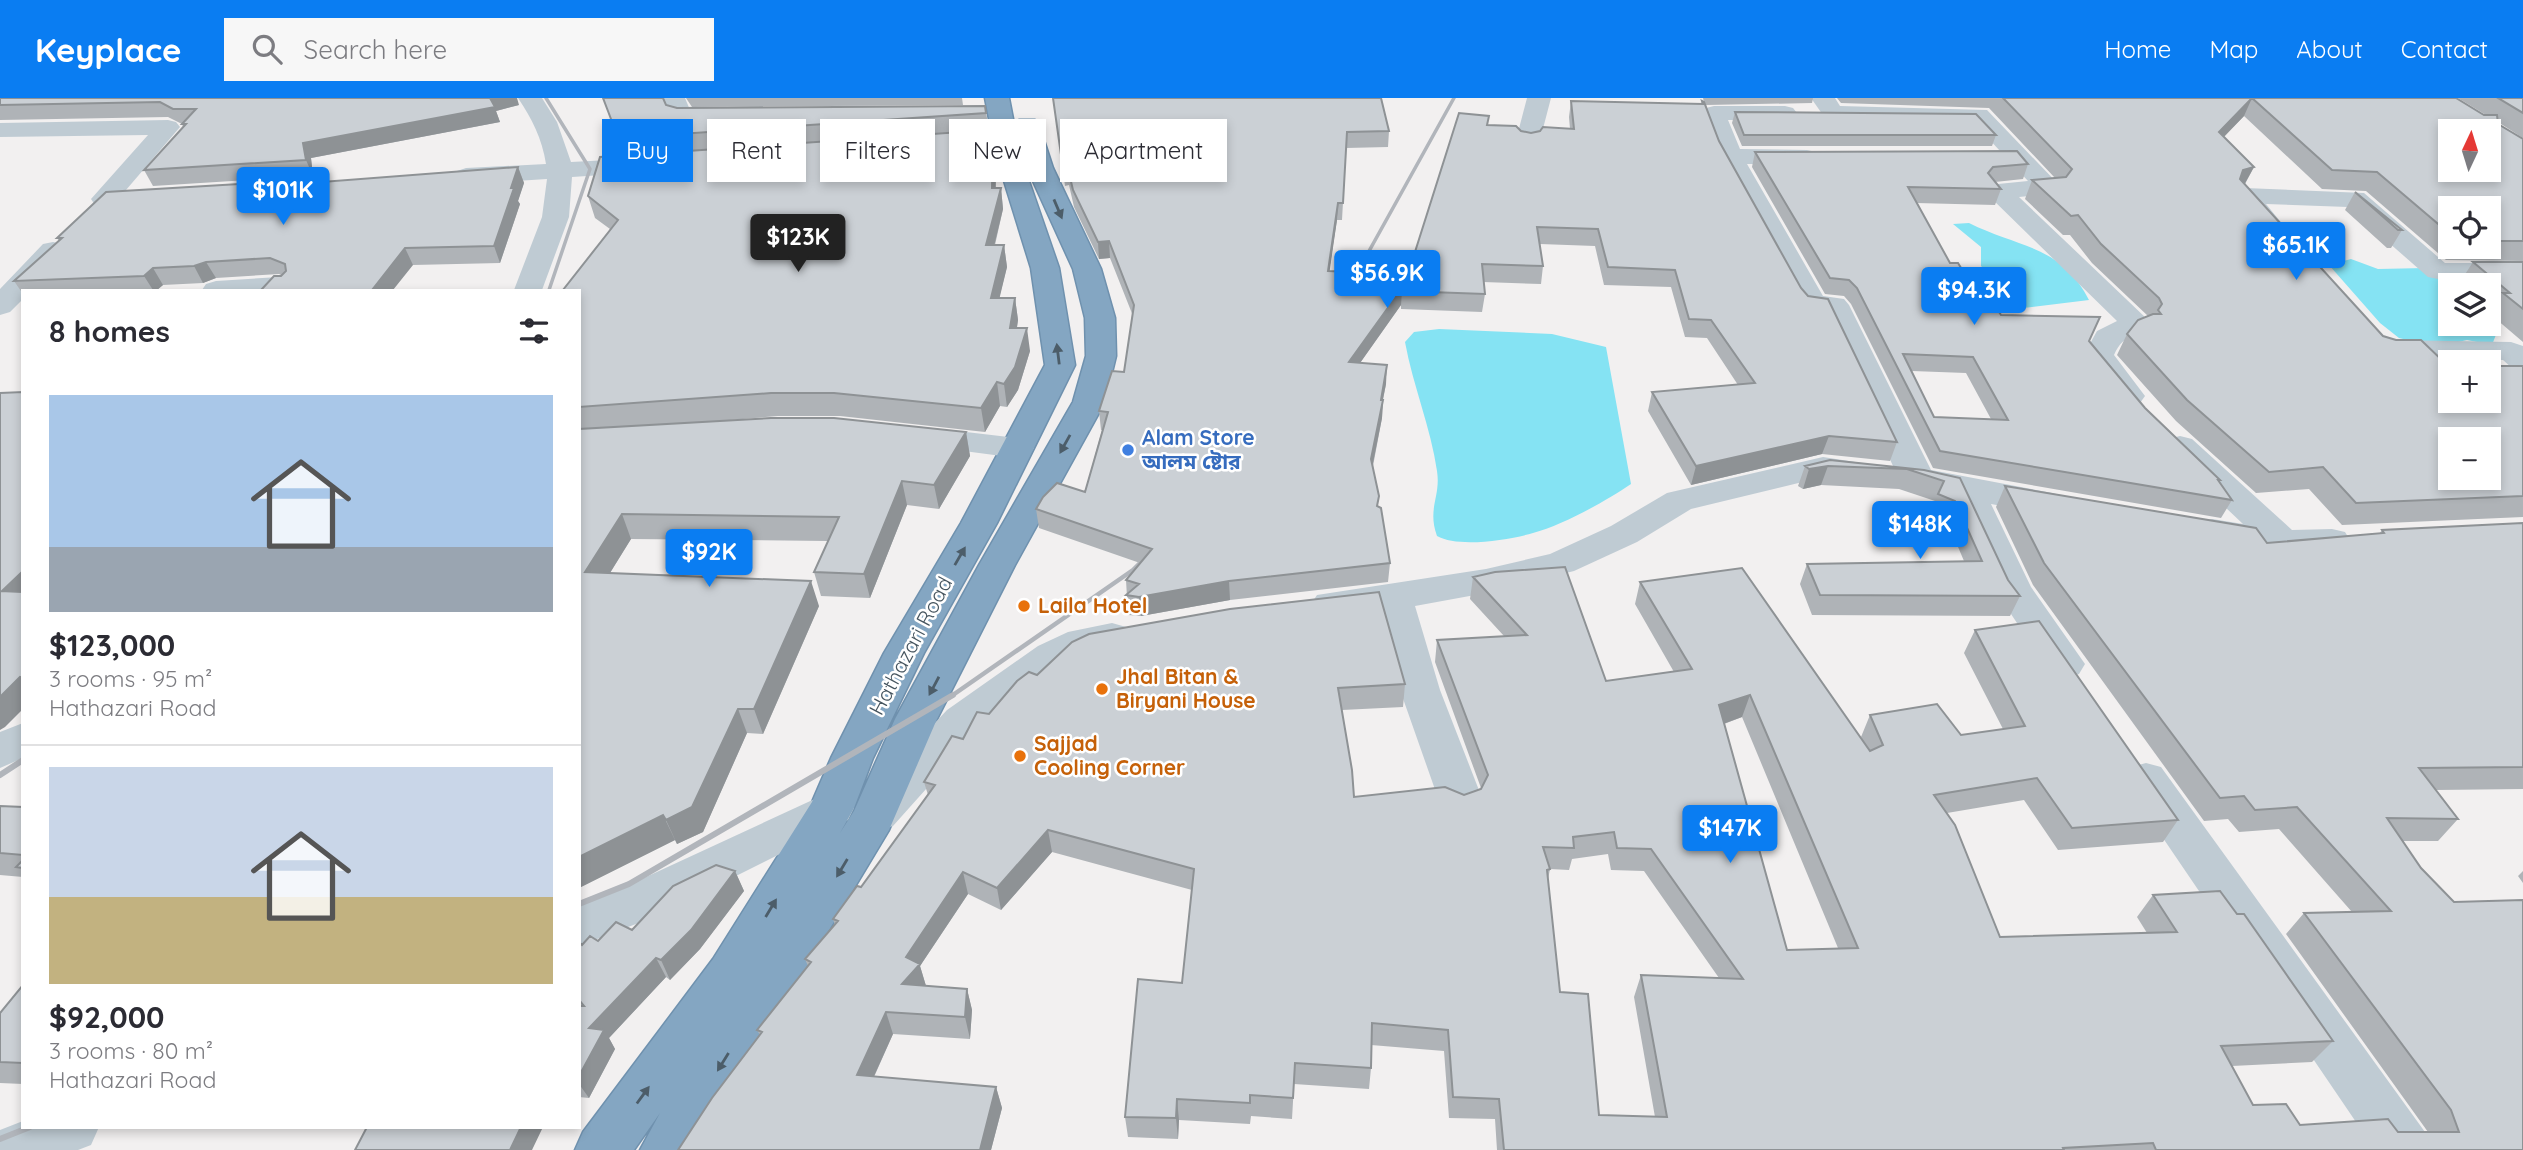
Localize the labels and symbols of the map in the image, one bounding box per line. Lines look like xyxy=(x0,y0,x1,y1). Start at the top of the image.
north arrow xyxy=(2438,119,2501,182)
pin: $101K xyxy=(234,167,332,227)
one-way arrow xyxy=(1052,198,1063,219)
pin: $123K xyxy=(749,214,847,274)
pin: $65.1K xyxy=(2239,222,2353,282)
pin: $56.9K xyxy=(1330,250,1444,310)
pin: $94.3K xyxy=(1917,268,2031,327)
one-way arrow xyxy=(1052,343,1063,365)
place label: Alam Store আলম ষ্টোর xyxy=(1141,424,1255,474)
one-way arrow xyxy=(1059,434,1071,454)
marker: Alam Store আলম ষ্টোর xyxy=(1120,442,1136,458)
pin: $148K xyxy=(1871,502,1969,561)
pin: $92K xyxy=(668,530,750,589)
one-way arrow xyxy=(954,547,966,566)
street label: Hathazari Road xyxy=(863,572,957,719)
place label: Laila Hotel xyxy=(1038,592,1147,618)
marker: Laila Hotel xyxy=(1016,598,1032,614)
place label: Jhal Bitan & Biryani House xyxy=(1116,663,1256,713)
one-way arrow xyxy=(928,676,940,696)
marker: Jhal Bitan & Biryani House xyxy=(1094,681,1110,697)
place label: Sajjad Cooling Corner xyxy=(1034,730,1185,780)
marker: Sajjad Cooling Corner xyxy=(1012,748,1028,764)
pin: $147K xyxy=(1681,806,1779,865)
one-way arrow xyxy=(836,859,849,878)
one-way arrow xyxy=(765,898,778,917)
one-way arrow xyxy=(716,1052,729,1071)
one-way arrow xyxy=(635,1086,649,1104)

